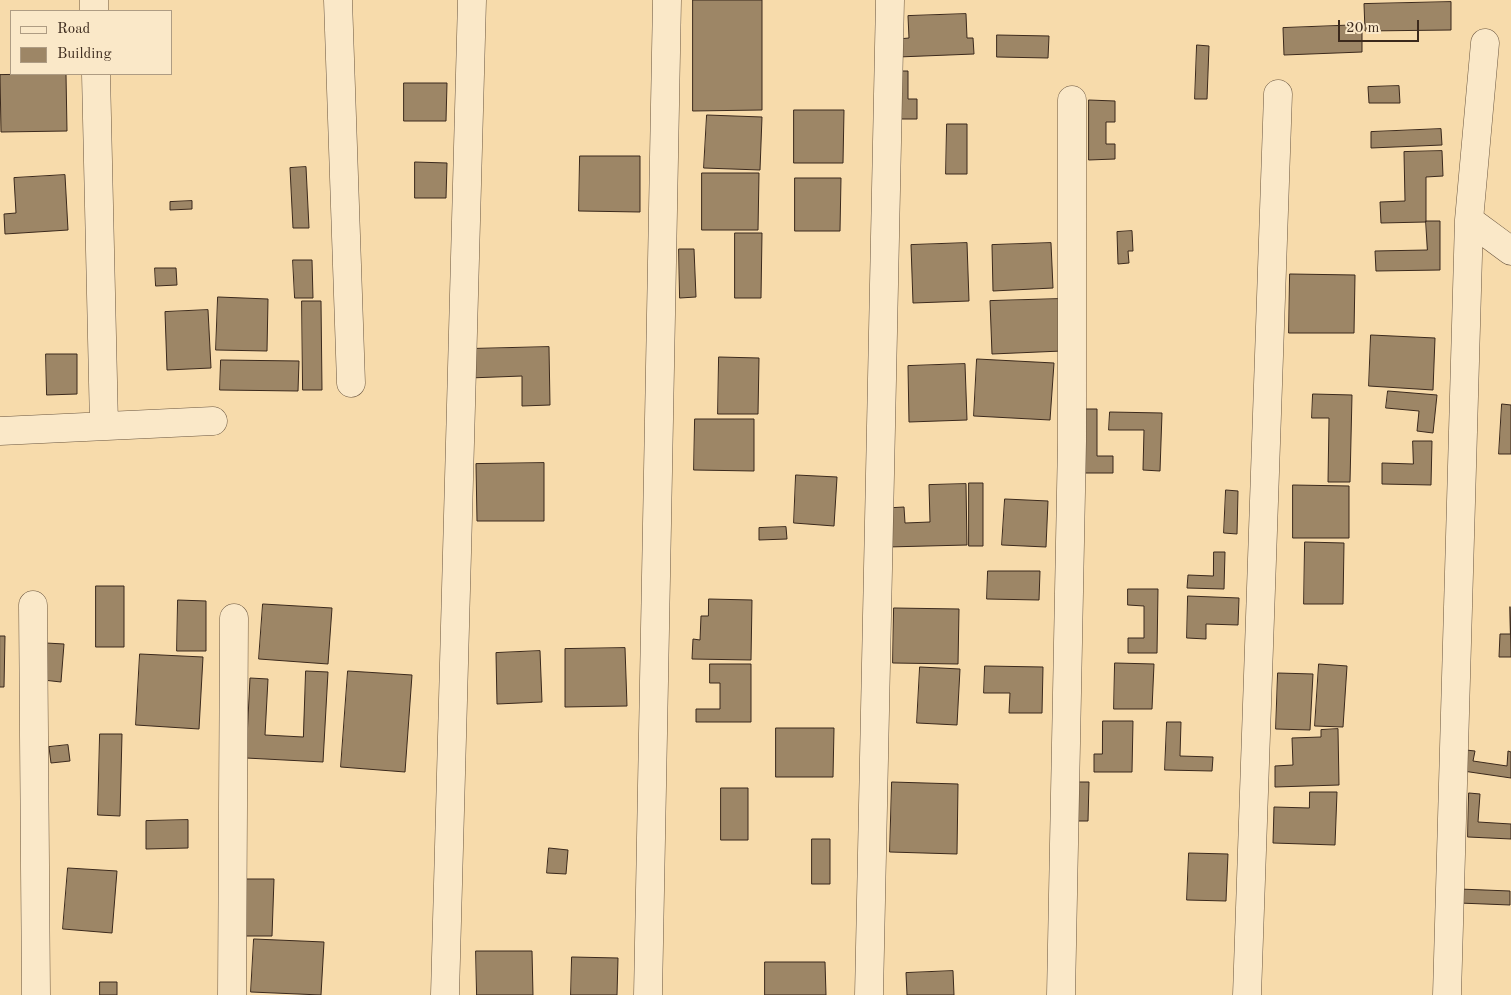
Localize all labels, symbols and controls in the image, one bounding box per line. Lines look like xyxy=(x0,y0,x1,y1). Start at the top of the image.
legend xyxy=(10,10,172,75)
scale bar xyxy=(1341,10,1422,42)
text: 20 m xyxy=(1346,21,1380,36)
text: Road xyxy=(57,22,90,37)
text: Building xyxy=(57,47,112,62)

